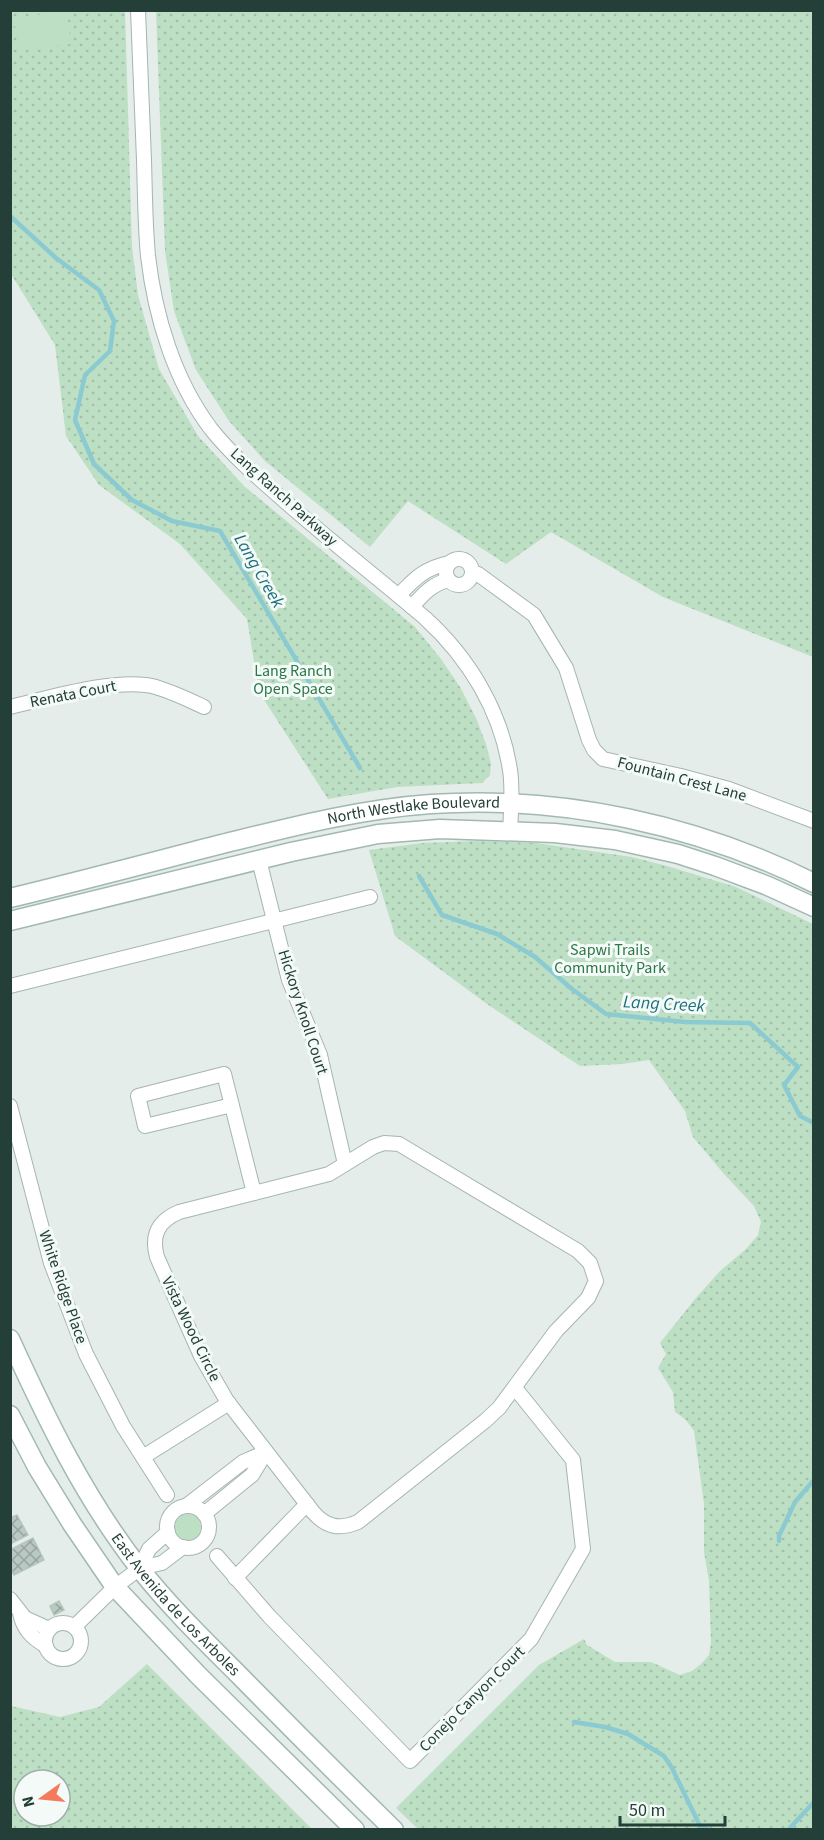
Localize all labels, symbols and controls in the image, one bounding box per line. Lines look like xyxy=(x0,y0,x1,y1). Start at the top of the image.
street label: Lang Ranch Parkway xyxy=(225,443,343,552)
water label: Lang Creek xyxy=(228,529,291,613)
park label: Lang Ranch Open Space xyxy=(253,660,333,700)
street label: Renata Court xyxy=(28,675,119,713)
street label: Fountain Crest Lane xyxy=(615,751,749,807)
street label: North Westlake Boulevard xyxy=(325,791,500,830)
park label: Sapwi Trails Community Park xyxy=(554,939,666,979)
street label: Hickory Knoll Court xyxy=(272,947,334,1078)
water label: Lang Creek xyxy=(622,989,706,1019)
street label: White Ridge Place xyxy=(33,1227,93,1347)
street label: Vista Wood Circle xyxy=(156,1273,226,1385)
street label: East Avenida de Los Arboles xyxy=(106,1529,245,1681)
street label: Conejo Canyon Court xyxy=(414,1641,530,1757)
north arrow xyxy=(12,1768,72,1828)
scale bar xyxy=(620,1789,725,1827)
text: N xyxy=(16,1794,40,1810)
text: 50 m xyxy=(629,1798,665,1823)

